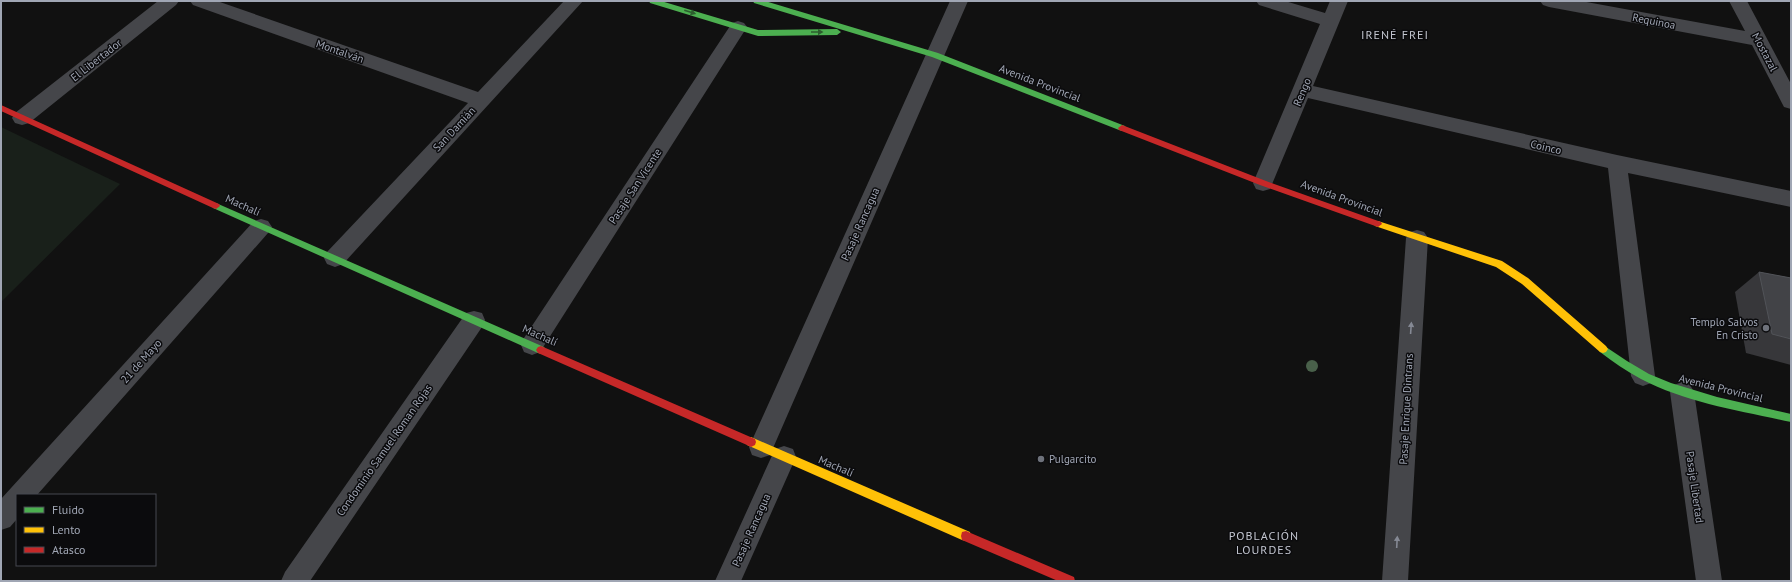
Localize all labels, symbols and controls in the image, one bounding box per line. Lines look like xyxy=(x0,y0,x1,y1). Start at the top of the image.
one-way arrow xyxy=(685,9,697,15)
street label: Requinoa xyxy=(1631,10,1677,32)
district label: IRENÉ FREI xyxy=(1361,27,1429,42)
one-way arrow xyxy=(811,29,824,35)
street label: Mostazal xyxy=(1749,30,1781,75)
street label: El Libertador xyxy=(68,36,125,84)
street label: Montalván xyxy=(314,36,366,66)
street label: Avenida Provincial xyxy=(997,61,1083,105)
street label: Rengo xyxy=(1290,76,1314,108)
street label: San Damián xyxy=(430,104,478,154)
street label: Coinco xyxy=(1529,137,1563,157)
street label: Pasaje San Vicente xyxy=(605,145,665,226)
street label: Avenida Provincial xyxy=(1299,177,1386,220)
street label: Pasaje Rancagua xyxy=(838,185,882,263)
street label: Machalí xyxy=(223,191,263,219)
place label: Templo Salvos En Cristo xyxy=(1691,315,1758,342)
street label: Machalí xyxy=(520,321,560,349)
one-way arrow xyxy=(1407,322,1414,334)
marker: Templo Salvos En Cristo xyxy=(1761,323,1771,333)
street label: 21 de Mayo xyxy=(118,336,164,386)
street label: Pasaje Enrique Dintrans xyxy=(1396,353,1416,465)
street label: Avenida Provincial xyxy=(1677,371,1765,405)
street label: Condominio Samuel Roman Rojas xyxy=(333,381,435,518)
street label: Pasaje Libertad xyxy=(1683,450,1707,524)
street label: Machalí xyxy=(816,452,856,480)
place label: Pulgarcito xyxy=(1049,452,1097,466)
marker: Pulgarcito xyxy=(1036,454,1046,464)
street label: Pasaje Rancagua xyxy=(729,491,773,569)
legend xyxy=(16,494,156,566)
text: Fluido xyxy=(52,502,84,517)
text: Lento xyxy=(52,522,81,537)
district label: POBLACIÓN LOURDES xyxy=(1229,528,1299,557)
one-way arrow xyxy=(1394,536,1401,548)
text: Atasco xyxy=(52,542,85,557)

